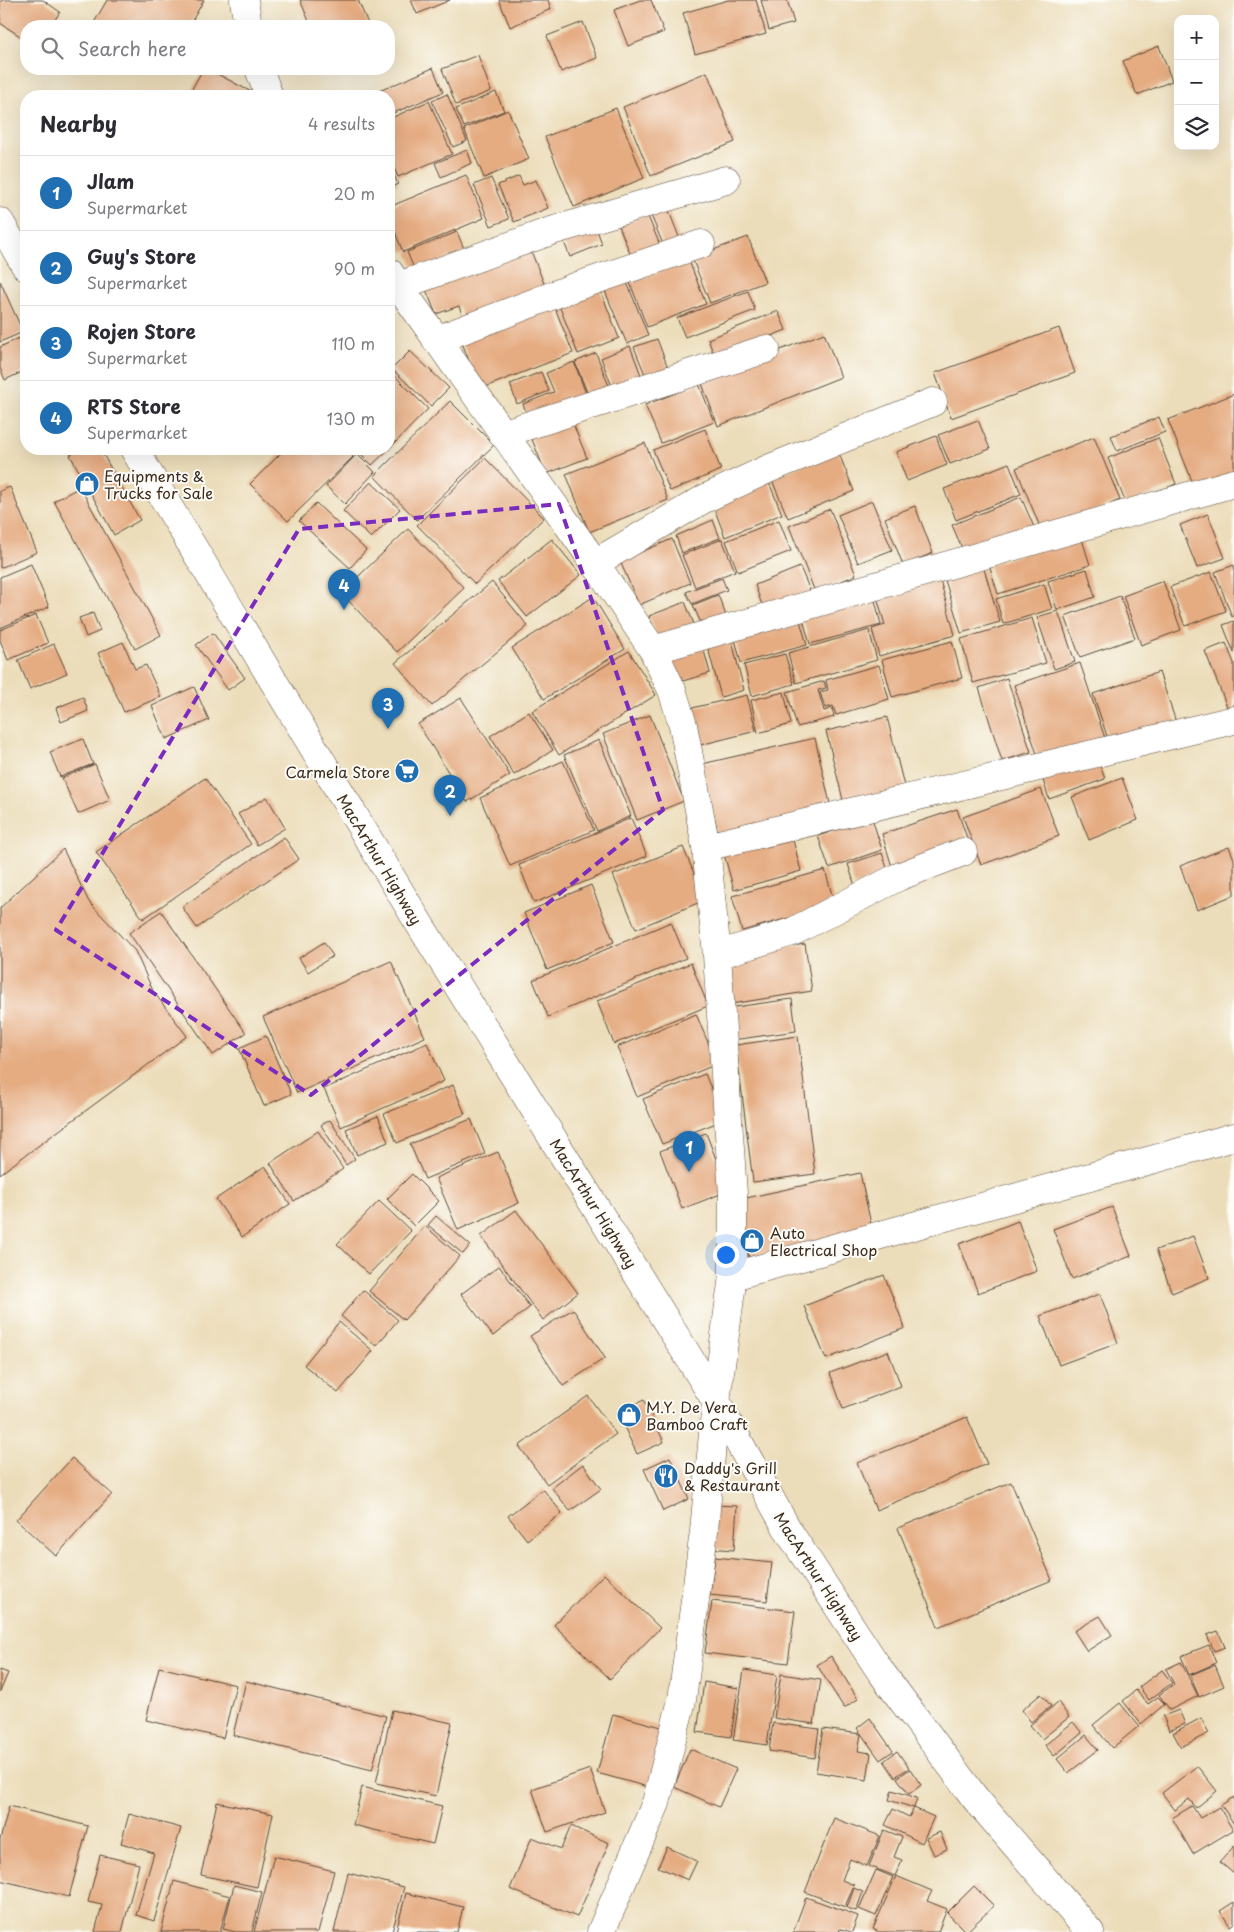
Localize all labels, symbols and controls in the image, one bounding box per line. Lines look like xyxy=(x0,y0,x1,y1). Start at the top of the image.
map controls xyxy=(1174,15,1219,150)
button: + xyxy=(1174,15,1219,60)
search box xyxy=(20,20,395,75)
icon: search xyxy=(38,34,66,62)
text: Search here xyxy=(78,34,187,62)
button: − xyxy=(1174,60,1219,105)
button: layers xyxy=(1174,105,1219,150)
text: Nearby xyxy=(40,107,117,139)
text: 4 results xyxy=(308,111,375,135)
text: Jlam xyxy=(87,167,134,195)
text: 1 xyxy=(52,181,60,205)
text: 20 m xyxy=(334,181,375,205)
text: Supermarket xyxy=(87,195,187,219)
text: Guy's Store xyxy=(87,242,196,270)
text: 2 xyxy=(50,256,62,280)
text: 90 m xyxy=(334,256,375,280)
text: Supermarket xyxy=(87,270,187,294)
text: Rojen Store xyxy=(87,317,196,345)
text: 3 xyxy=(51,331,61,355)
text: 110 m xyxy=(332,331,375,355)
text: Supermarket xyxy=(87,345,187,369)
text: RTS Store xyxy=(87,392,181,420)
text: 4 xyxy=(51,406,61,430)
text: 130 m xyxy=(327,406,375,430)
text: Supermarket xyxy=(87,420,187,444)
place label: Equipments & Trucks for Sale xyxy=(104,464,213,504)
shop icon: Equipments & Trucks for Sale xyxy=(74,471,100,497)
pin: 4 xyxy=(328,569,360,610)
pin: 3 xyxy=(372,688,404,729)
supermarket icon: Carmela Store xyxy=(394,758,420,784)
place label: Carmela Store xyxy=(285,760,390,783)
pin: 2 xyxy=(434,775,466,816)
street label: MacArthur Highway xyxy=(332,789,428,929)
pin: 1 xyxy=(673,1131,705,1172)
street label: MacArthur Highway xyxy=(545,1134,643,1272)
place label: Auto Electrical Shop xyxy=(770,1221,877,1261)
shop icon: Auto Electrical Shop xyxy=(739,1228,765,1254)
your location xyxy=(713,1242,739,1268)
place label: M.Y. De Vera Bamboo Craft xyxy=(646,1395,748,1435)
shop icon: M.Y. De Vera Bamboo Craft xyxy=(616,1402,642,1428)
place label: Daddy's Grill & Restaurant xyxy=(684,1456,780,1496)
restaurant icon: Daddy's Grill & Restaurant xyxy=(653,1463,679,1489)
street label: MacArthur Highway xyxy=(769,1507,869,1645)

